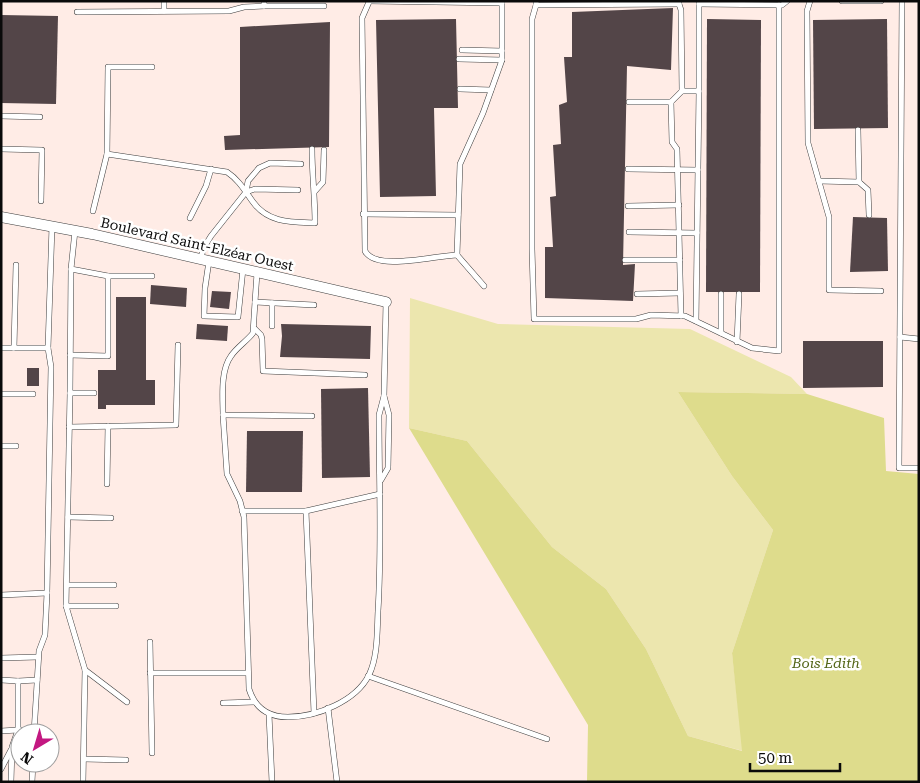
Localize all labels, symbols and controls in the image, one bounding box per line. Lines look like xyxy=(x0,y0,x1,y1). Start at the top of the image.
street label: Boulevard Saint-Elzéar Ouest xyxy=(99,214,295,274)
park label: Bois Edith xyxy=(791,655,860,671)
north arrow xyxy=(10,723,60,773)
scale bar xyxy=(750,740,840,772)
text: N xyxy=(18,748,36,768)
text: 50 m xyxy=(758,749,793,767)

